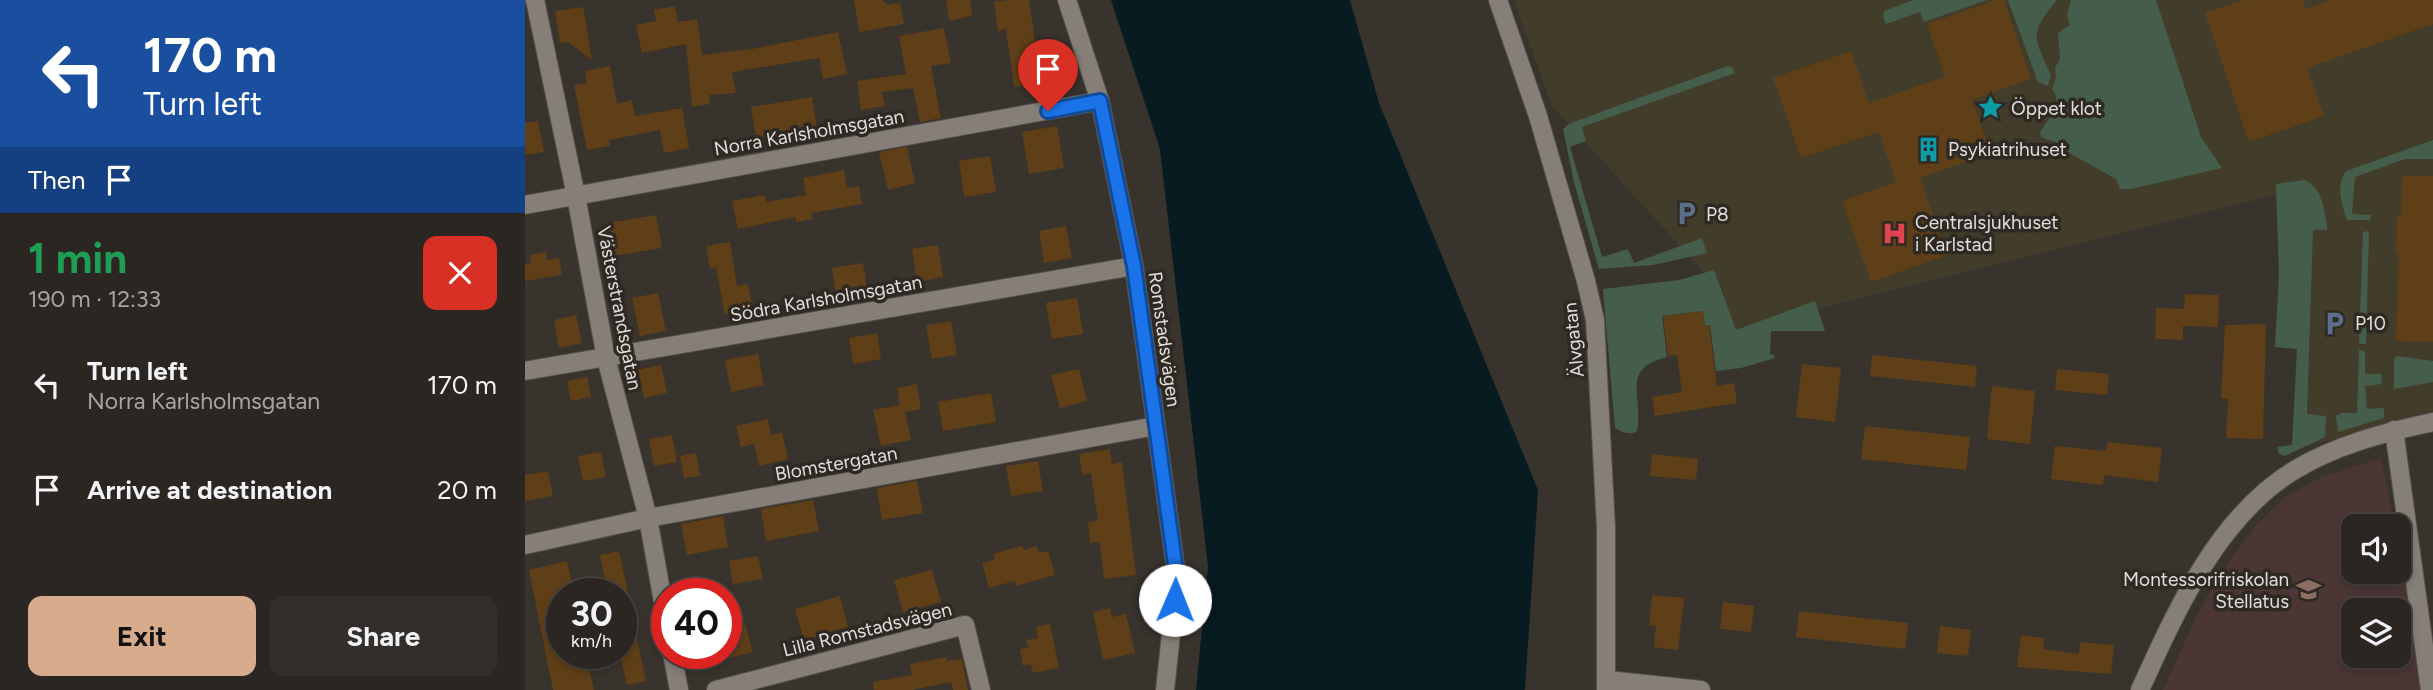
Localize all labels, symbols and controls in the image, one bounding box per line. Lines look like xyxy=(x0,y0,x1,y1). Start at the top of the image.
text: 170 m xyxy=(143,25,277,84)
icon: left xyxy=(28,28,119,119)
pin xyxy=(1018,39,1078,111)
icon: arrive xyxy=(1029,50,1067,88)
text: Turn left xyxy=(143,85,262,123)
place icon: Öppet klot xyxy=(1977,94,2005,122)
place label: Öppet klot xyxy=(2011,97,2102,120)
street label: Norra Karlsholmsgatan xyxy=(712,104,906,161)
building icon: Psykiatrihuset xyxy=(1914,135,1942,163)
place label: Psykiatrihuset xyxy=(1948,138,2067,161)
icon: arrive xyxy=(100,161,138,199)
text: Then xyxy=(28,164,86,196)
parking icon: P8 xyxy=(1672,200,1700,228)
place label: P8 xyxy=(1706,203,1729,226)
place label: Centralsjukhuset i Karlstad xyxy=(1915,211,2059,256)
hospital icon: Centralsjukhuset i Karlstad xyxy=(1881,219,1909,247)
street label: Västerstrandsgatan xyxy=(592,224,647,392)
text: 1 min xyxy=(28,233,127,284)
button: close xyxy=(423,236,497,310)
street label: Södra Karlsholmsgatan xyxy=(728,270,924,327)
street label: Romstadsvägen xyxy=(1144,270,1185,408)
text: 190 m · 12:33 xyxy=(28,285,161,313)
street label: Älvgatan xyxy=(1558,301,1589,378)
parking icon: P10 xyxy=(2321,309,2349,337)
place label: P10 xyxy=(2355,312,2386,335)
text: Turn left xyxy=(87,355,188,387)
icon: left xyxy=(28,366,66,404)
text: 170 m xyxy=(427,369,497,401)
text: Norra Karlsholmsgatan xyxy=(87,387,320,415)
street label: Blomstergatan xyxy=(773,441,899,486)
icon: arrive xyxy=(28,471,66,509)
text: Arrive at destination xyxy=(87,474,332,506)
text: 20 m xyxy=(437,474,497,506)
map controls xyxy=(2341,514,2411,668)
button: sound xyxy=(2341,514,2411,584)
position arrow xyxy=(1138,563,1212,637)
place label: Montessorifriskolan Stellatus xyxy=(2123,568,2289,613)
school or university icon: Montessorifriskolan Stellatus xyxy=(2295,576,2323,604)
speed limit sign: 40 xyxy=(651,578,742,669)
text: 30 xyxy=(570,593,613,635)
button: Exit xyxy=(28,596,256,676)
button: Share xyxy=(270,596,497,676)
street label: Lilla Romstadsvägen xyxy=(780,597,954,662)
button: layers xyxy=(2341,598,2411,668)
text: km/h xyxy=(571,630,612,652)

